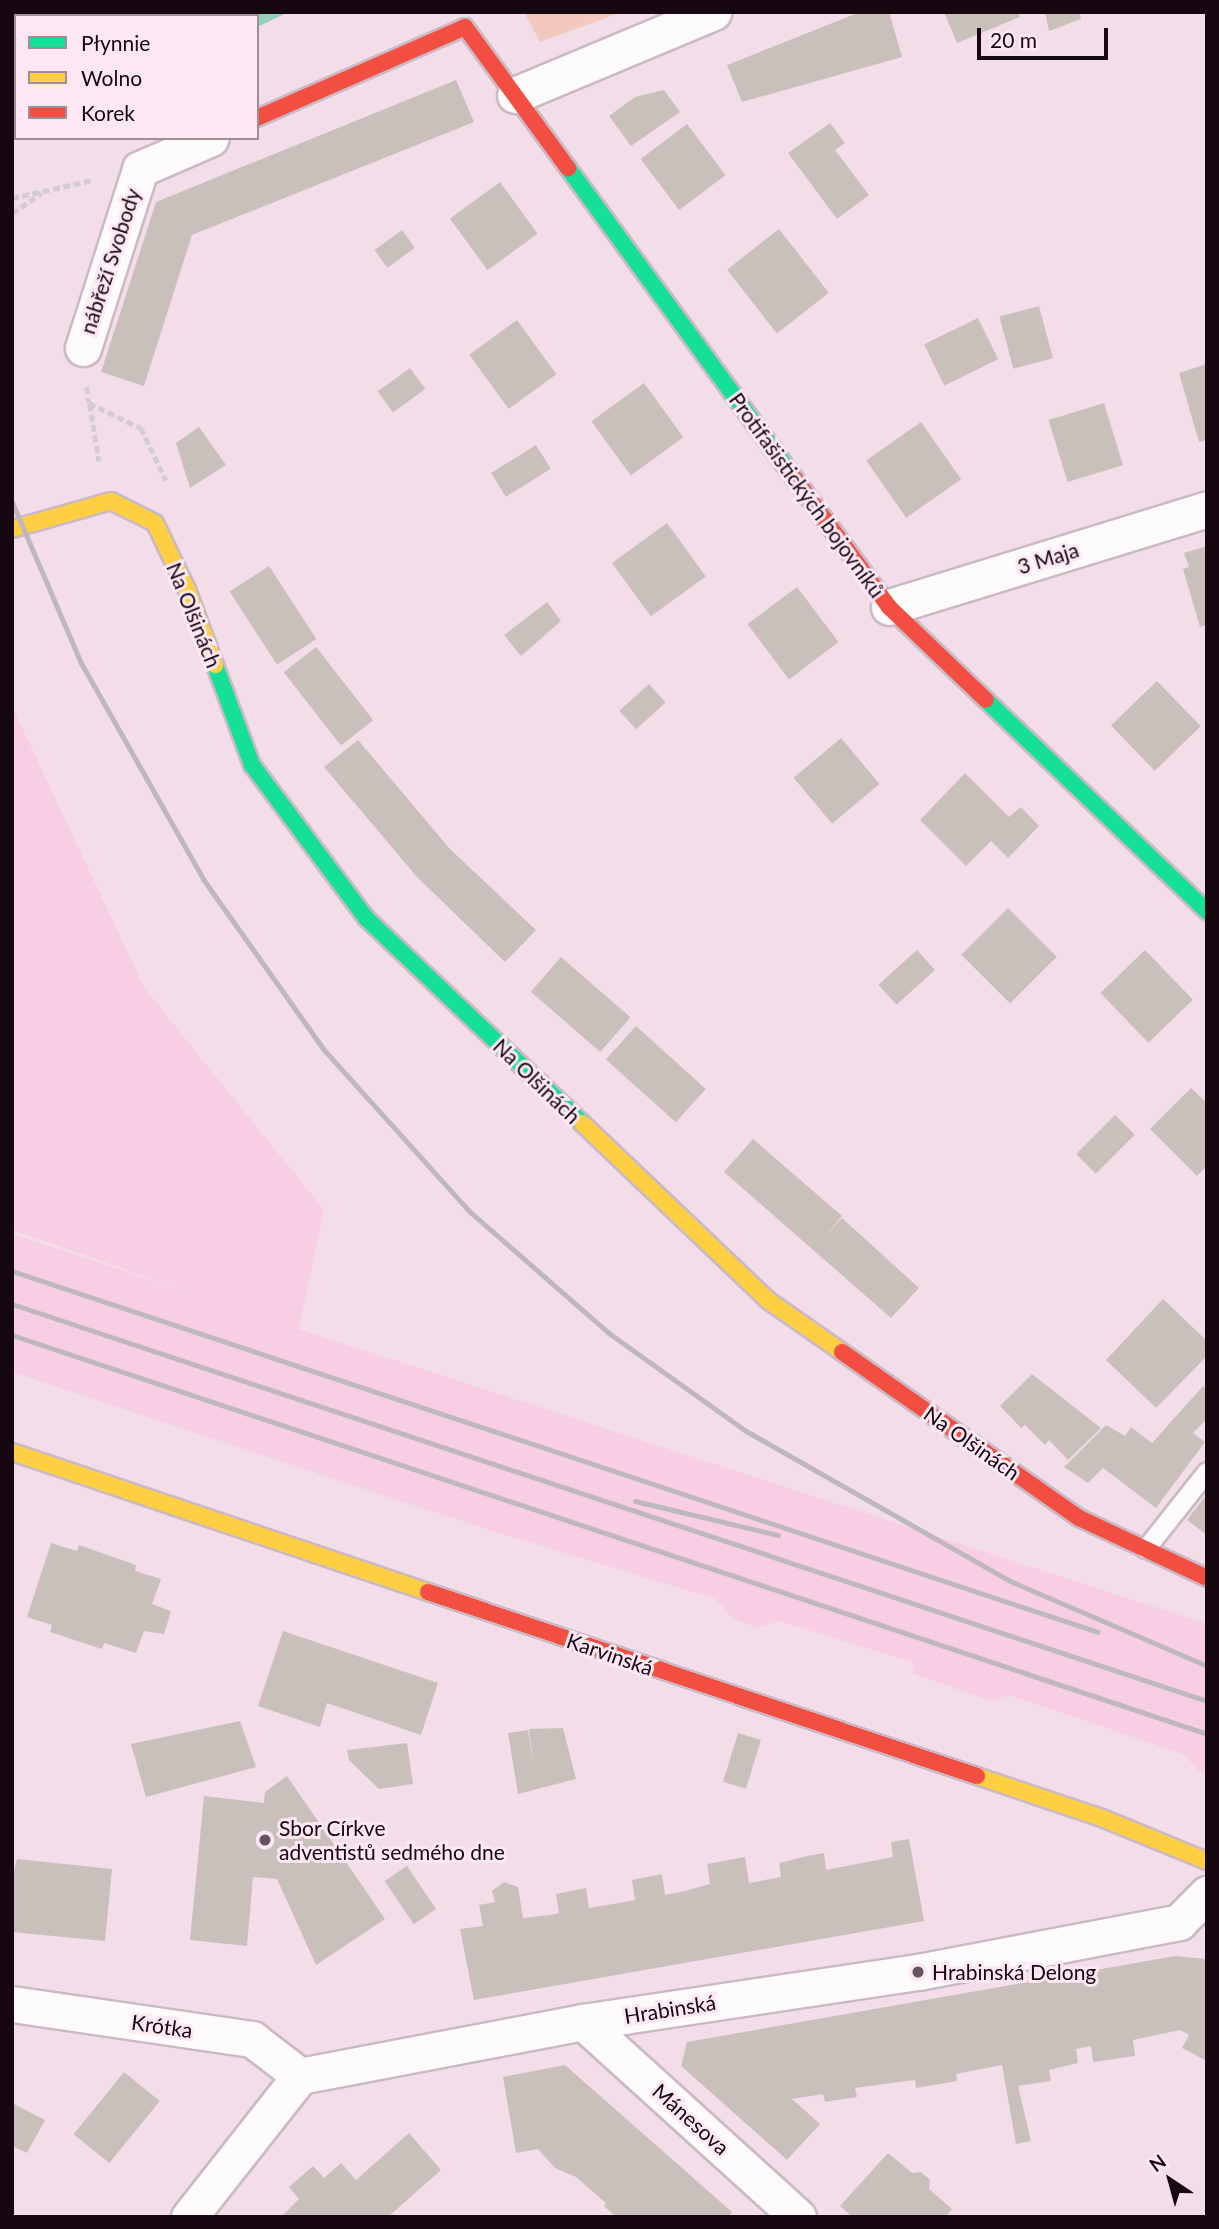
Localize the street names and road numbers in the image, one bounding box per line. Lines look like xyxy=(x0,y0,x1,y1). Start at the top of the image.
street label: nábřeží Svobody xyxy=(75,185,145,337)
street label: Protifašistických bojovníků xyxy=(724,388,890,602)
street label: 3 Maja xyxy=(1014,537,1082,579)
street label: Na Olšinách xyxy=(162,559,226,671)
street label: Na Olšinách xyxy=(488,1033,586,1129)
street label: Na Olšinách xyxy=(919,1401,1025,1485)
street label: Karvinská xyxy=(563,1627,657,1681)
street label: Hrabinská xyxy=(622,1989,718,2029)
street label: Krótka xyxy=(130,2009,194,2043)
street label: Mánesova xyxy=(648,2078,734,2160)

